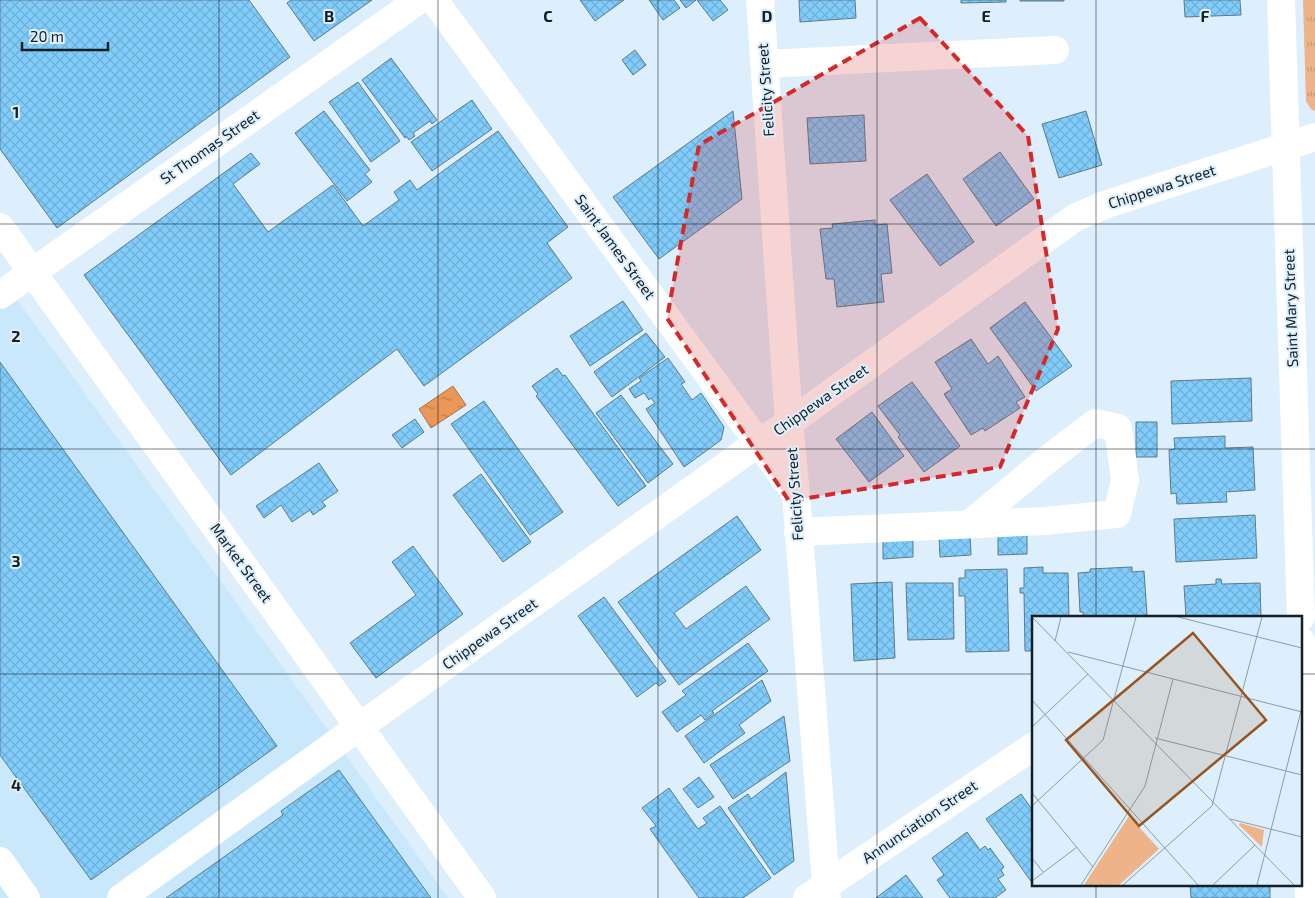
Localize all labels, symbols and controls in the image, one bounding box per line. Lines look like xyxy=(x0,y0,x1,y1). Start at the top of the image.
text: B xyxy=(324,6,334,25)
text: C xyxy=(543,6,553,25)
text: D xyxy=(762,6,773,25)
text: E xyxy=(981,6,991,25)
text: F xyxy=(1201,6,1210,25)
scale bar xyxy=(22,20,109,52)
text: 20 m xyxy=(30,27,64,45)
street label: Felicity Street xyxy=(753,43,777,137)
text: 1 xyxy=(13,102,19,121)
street label: St Thomas Street xyxy=(156,105,263,187)
street label: Chippewa Street xyxy=(1106,160,1218,212)
street label: Saint James Street xyxy=(572,191,660,303)
street label: Saint Mary Street xyxy=(1279,248,1301,367)
text: 2 xyxy=(11,326,21,345)
street label: Chippewa Street xyxy=(769,360,872,439)
street label: Felicity Street xyxy=(782,447,806,541)
street label: Market Street xyxy=(207,519,277,606)
text: 3 xyxy=(11,551,21,570)
street label: Chippewa Street xyxy=(438,594,541,673)
inset map xyxy=(1032,616,1302,886)
text: 4 xyxy=(11,775,21,794)
street label: Annunciation Street xyxy=(858,776,981,866)

